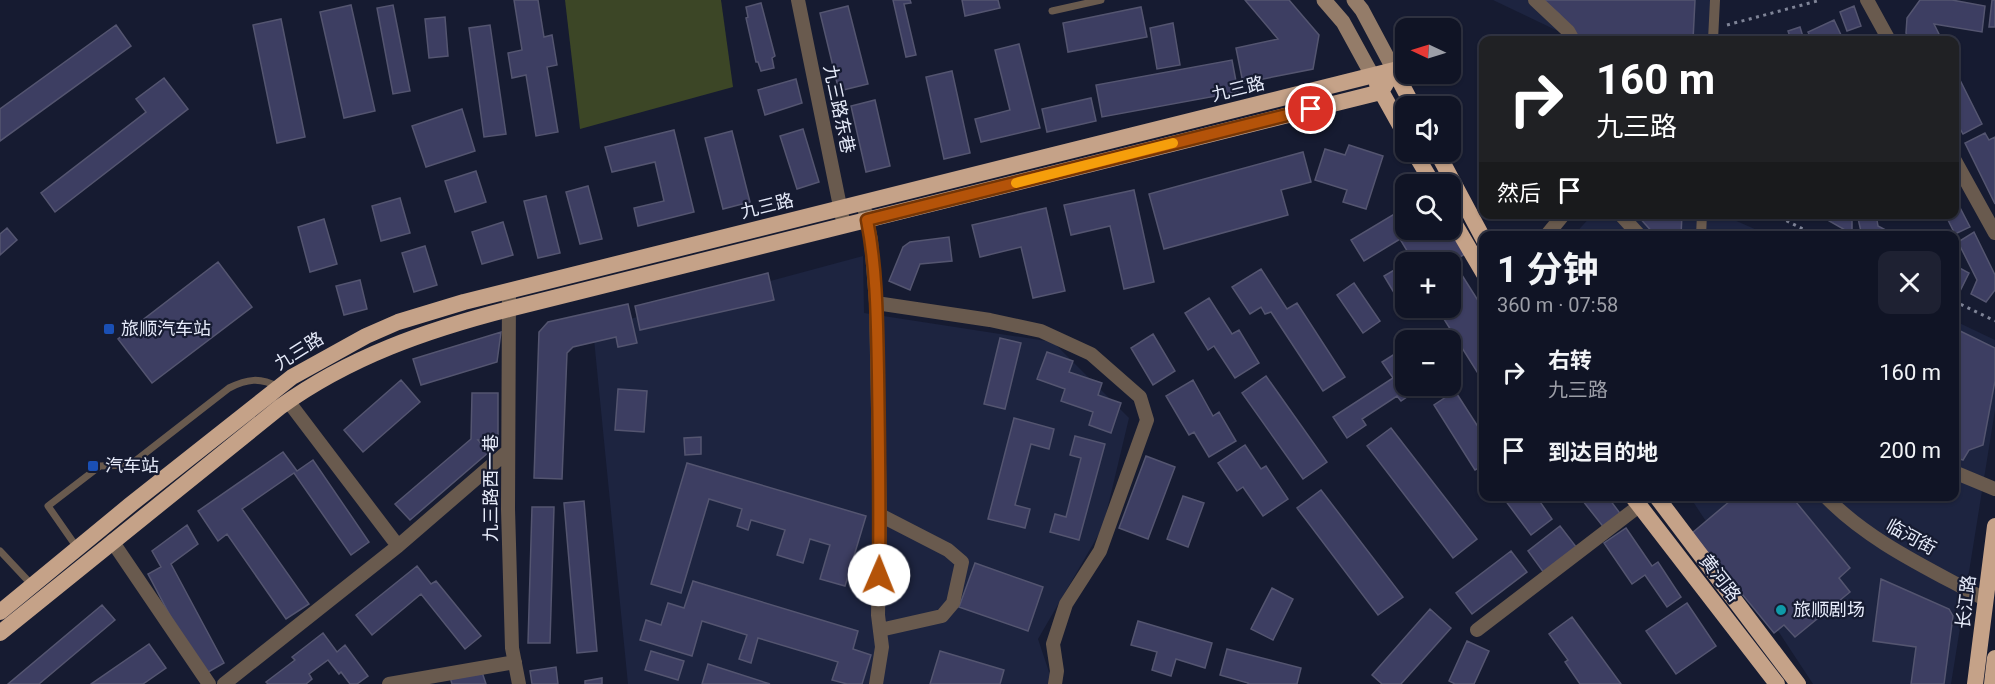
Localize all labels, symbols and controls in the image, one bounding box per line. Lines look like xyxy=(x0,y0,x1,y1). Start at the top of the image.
north arrow xyxy=(1395,18,1461,84)
map controls xyxy=(1395,18,1461,396)
text: 160 m xyxy=(1596,55,1715,104)
icon: right xyxy=(1497,60,1575,138)
street label: 九三路东巷 xyxy=(820,63,859,155)
street label: 九三路 xyxy=(1209,72,1267,105)
pin xyxy=(1285,83,1336,134)
icon: arrive xyxy=(1294,92,1327,125)
button: sound xyxy=(1395,96,1461,162)
text: 九三路 xyxy=(1596,111,1677,143)
button: search xyxy=(1395,174,1461,240)
icon: arrive xyxy=(1553,174,1586,207)
text: 然后 xyxy=(1497,181,1541,206)
street label: 九三路 xyxy=(738,189,796,222)
text: 1 分钟 xyxy=(1497,249,1599,291)
button: close xyxy=(1878,251,1941,314)
button: + xyxy=(1395,252,1461,318)
text: 360 m · 07:58 xyxy=(1497,293,1618,317)
place label: 旅顺汽车站 xyxy=(121,318,211,339)
marker: 旅顺汽车站 xyxy=(102,322,116,336)
street label: 九三路 xyxy=(270,327,327,374)
button: − xyxy=(1395,330,1461,396)
text: 右转 xyxy=(1548,348,1592,373)
icon: right xyxy=(1497,356,1530,389)
text: 160 m xyxy=(1879,360,1941,385)
text: 九三路 xyxy=(1548,378,1608,402)
street label: 九三路西一巷 xyxy=(480,434,501,542)
icon: arrive xyxy=(1497,434,1530,467)
text: 200 m xyxy=(1879,438,1941,463)
text: 到达目的地 xyxy=(1548,440,1658,465)
place label: 汽车站 xyxy=(105,455,159,476)
marker: 汽车站 xyxy=(86,459,100,473)
street label: 临河街 xyxy=(1883,514,1940,559)
position arrow xyxy=(847,543,911,607)
street label: 黄河路 xyxy=(1695,550,1745,605)
street label: 长江路 xyxy=(1952,574,1979,630)
place label: 旅顺剧场 xyxy=(1793,599,1865,620)
marker: 旅顺剧场 xyxy=(1774,603,1788,617)

